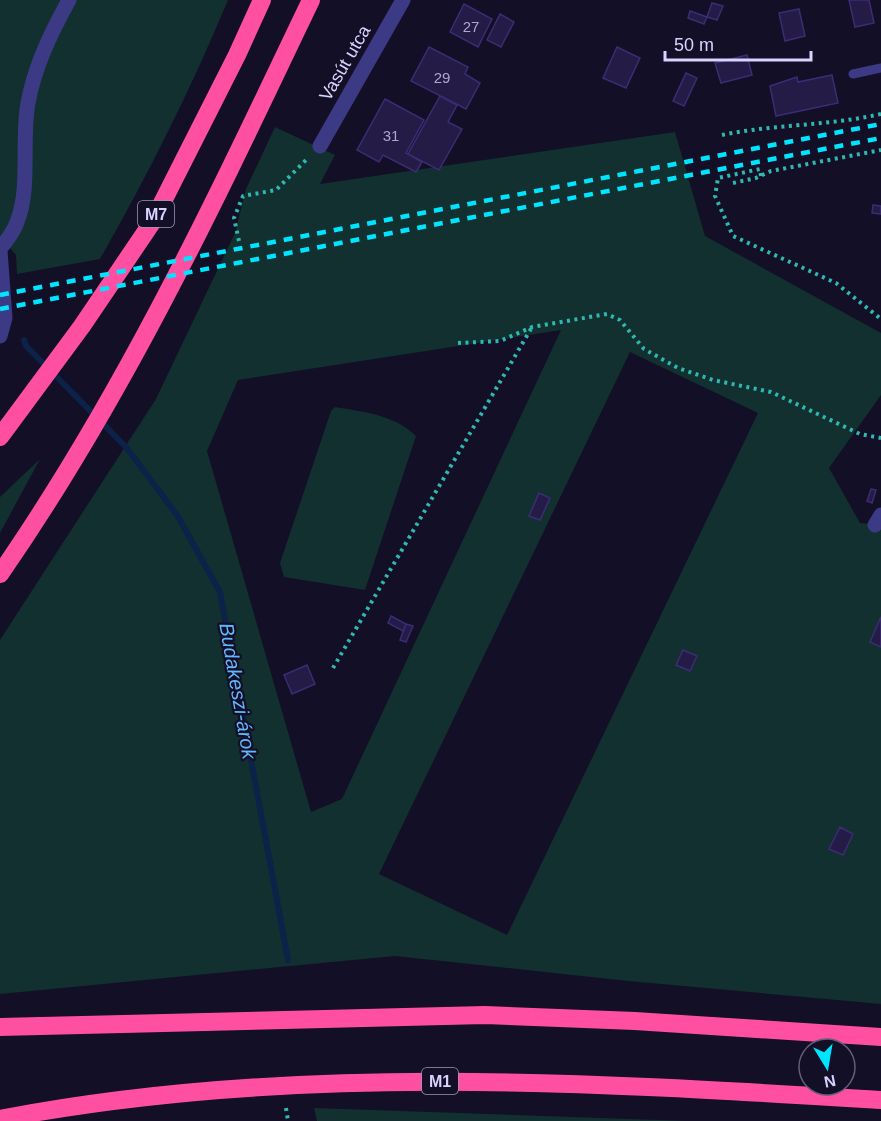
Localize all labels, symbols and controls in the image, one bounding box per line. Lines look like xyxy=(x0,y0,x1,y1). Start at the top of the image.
house number: 27 xyxy=(463,18,479,35)
street label: Vasút utca xyxy=(315,21,375,104)
scale bar xyxy=(665,24,810,62)
text: 50 m xyxy=(674,35,714,55)
house number: 29 xyxy=(434,69,450,86)
house number: 31 xyxy=(383,127,399,144)
road number: M7 xyxy=(138,201,174,227)
water label: Budakeszi-árok xyxy=(215,621,261,762)
north arrow xyxy=(797,1037,857,1097)
road number: M1 xyxy=(422,1068,458,1094)
text: N xyxy=(822,1072,837,1091)

